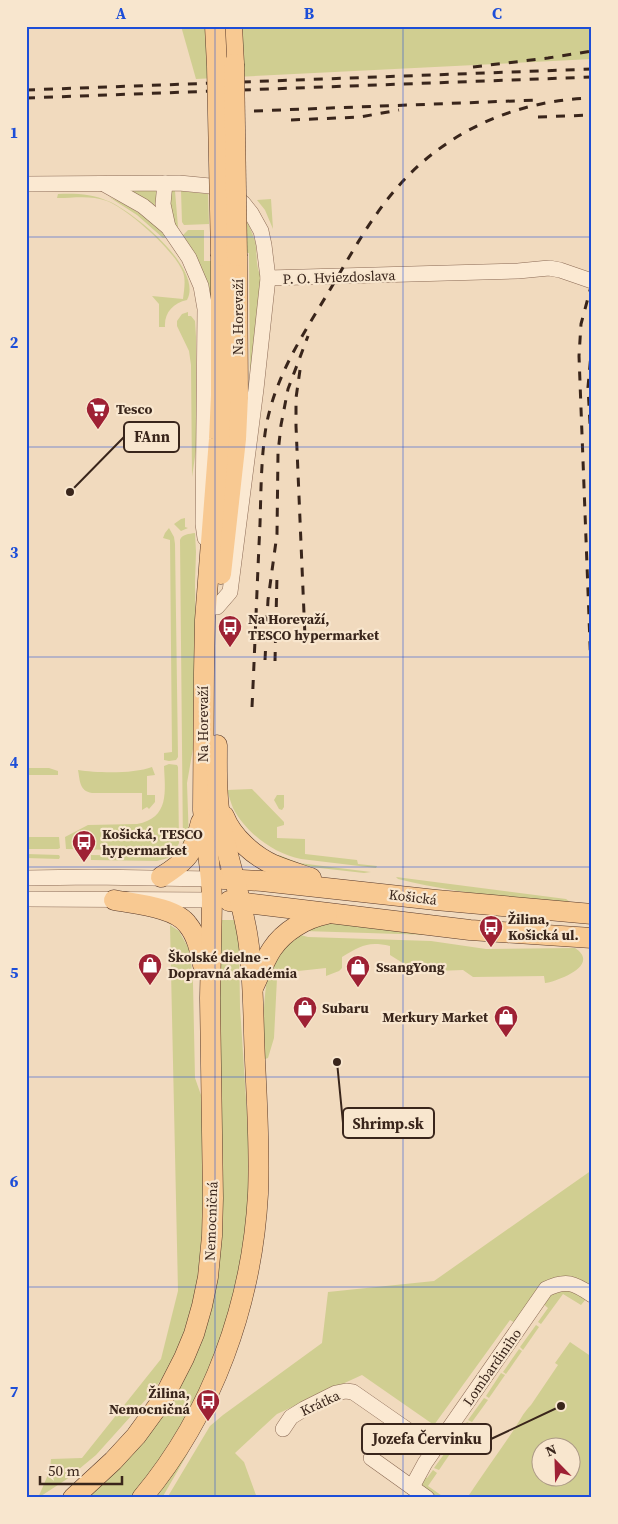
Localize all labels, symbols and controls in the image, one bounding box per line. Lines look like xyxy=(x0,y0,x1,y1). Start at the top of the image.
text: A xyxy=(116,2,127,24)
text: B xyxy=(304,2,315,24)
text: C xyxy=(492,2,502,24)
text: 1 xyxy=(10,121,18,143)
street label: P. O. Hviezdoslava xyxy=(282,265,397,289)
street label: Na Horevaží xyxy=(228,279,248,355)
text: 2 xyxy=(10,331,19,353)
supermarket icon: Tesco xyxy=(85,396,111,430)
place label: Tesco xyxy=(116,399,153,419)
callout: FAnn xyxy=(124,422,179,452)
text: FAnn xyxy=(134,426,170,447)
text: 3 xyxy=(10,541,19,563)
place label: Na Horevaží, TESCO hypermarket xyxy=(248,609,380,645)
bus stop icon: Na Horevaží, TESCO hypermarket xyxy=(217,614,243,648)
street label: Na Horevaží xyxy=(193,686,213,762)
text: 4 xyxy=(10,751,19,773)
place label: Košická, TESCO hypermarket xyxy=(102,824,203,860)
bus stop icon: Košická, TESCO hypermarket xyxy=(71,829,97,863)
street label: Košická xyxy=(388,884,439,910)
place label: Žilina, Košická ul. xyxy=(508,909,579,945)
bus stop icon: Žilina, Košická ul. xyxy=(478,914,504,948)
place label: Školské dielne - Dopravná akadémia xyxy=(168,947,298,983)
shop icon: Školské dielne - Dopravná akadémia xyxy=(137,952,163,986)
shop icon: SsangYong xyxy=(345,954,371,988)
place label: SsangYong xyxy=(376,957,445,977)
text: 5 xyxy=(10,961,19,983)
shop icon: Subaru xyxy=(292,995,318,1029)
place label: Subaru xyxy=(322,998,369,1018)
shop icon: Merkury Market xyxy=(493,1004,519,1038)
place label: Merkury Market xyxy=(382,1007,489,1027)
callout: Shrimp.sk xyxy=(343,1108,434,1138)
text: Shrimp.sk xyxy=(352,1113,424,1134)
text: 6 xyxy=(10,1170,19,1192)
street label: Nemocničná xyxy=(200,1180,222,1261)
street label: Lombardiniho xyxy=(458,1324,526,1410)
text: 7 xyxy=(10,1380,19,1402)
place label: Žilina, Nemocničná xyxy=(109,1383,191,1419)
street label: Krátka xyxy=(297,1385,344,1421)
bus stop icon: Žilina, Nemocničná xyxy=(195,1388,221,1422)
callout: Jozefa Červinku xyxy=(362,1424,491,1454)
text: Jozefa Červinku xyxy=(371,1428,482,1449)
north arrow xyxy=(530,1436,580,1486)
text: N xyxy=(542,1439,560,1461)
scale bar xyxy=(40,1454,122,1486)
text: 50 m xyxy=(48,1460,80,1481)

